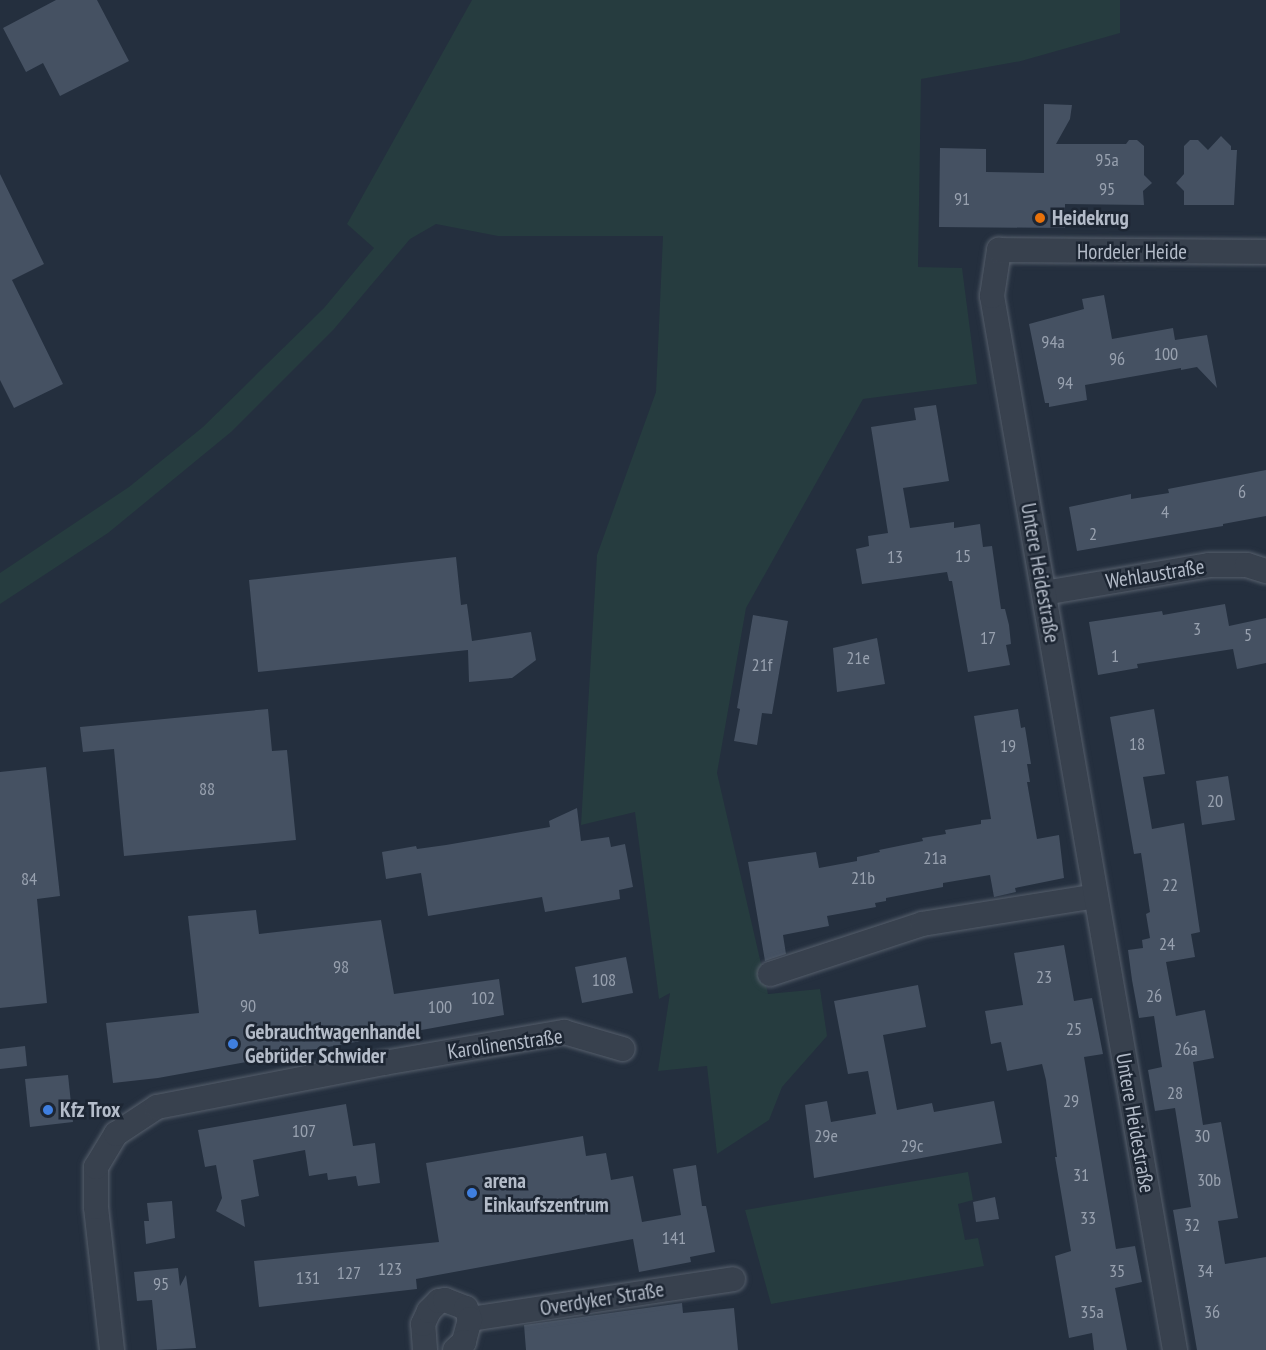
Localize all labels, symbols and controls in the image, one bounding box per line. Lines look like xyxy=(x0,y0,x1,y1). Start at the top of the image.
house number: 95a xyxy=(1095,149,1119,171)
house number: 95 xyxy=(1099,178,1115,200)
house number: 91 xyxy=(954,188,970,210)
place label: Heidekrug xyxy=(1052,205,1129,231)
marker: Heidekrug xyxy=(1033,211,1047,225)
street label: Hordeler Heide xyxy=(1077,239,1187,265)
house number: 94a xyxy=(1041,331,1065,353)
house number: 100 xyxy=(1154,343,1178,365)
house number: 96 xyxy=(1109,348,1125,370)
house number: 94 xyxy=(1057,372,1073,394)
house number: 6 xyxy=(1238,481,1246,503)
street label: Untere Heidestraße xyxy=(1015,501,1065,645)
house number: 4 xyxy=(1161,501,1169,523)
house number: 2 xyxy=(1089,523,1097,545)
house number: 15 xyxy=(955,545,971,567)
house number: 13 xyxy=(887,546,903,568)
street label: Wehlaustraße xyxy=(1104,554,1206,594)
house number: 3 xyxy=(1193,618,1201,640)
house number: 5 xyxy=(1244,624,1252,646)
house number: 17 xyxy=(980,627,996,649)
house number: 1 xyxy=(1111,645,1119,667)
house number: 21e xyxy=(846,647,870,669)
house number: 21f xyxy=(752,654,772,676)
house number: 18 xyxy=(1129,733,1145,755)
house number: 19 xyxy=(1000,735,1016,757)
house number: 88 xyxy=(199,778,215,800)
house number: 20 xyxy=(1207,790,1223,812)
house number: 21a xyxy=(923,847,947,869)
house number: 21b xyxy=(851,867,875,889)
house number: 84 xyxy=(21,868,37,890)
house number: 22 xyxy=(1162,874,1178,896)
house number: 24 xyxy=(1159,933,1175,955)
house number: 98 xyxy=(333,956,349,978)
house number: 23 xyxy=(1036,966,1052,988)
house number: 108 xyxy=(592,969,616,991)
house number: 26 xyxy=(1146,985,1162,1007)
house number: 102 xyxy=(471,987,495,1009)
house number: 90 xyxy=(240,995,256,1017)
house number: 100 xyxy=(428,996,452,1018)
house number: 25 xyxy=(1066,1018,1082,1040)
place label: Gebrauchtwagenhandel Gebrüder Schwider xyxy=(245,1019,420,1069)
street label: Karolinenstraße xyxy=(446,1023,564,1065)
marker: Gebrauchtwagenhandel Gebrüder Schwider xyxy=(226,1037,240,1051)
house number: 26a xyxy=(1174,1038,1198,1060)
street label: Untere Heidestraße xyxy=(1110,1051,1160,1195)
house number: 28 xyxy=(1167,1082,1183,1104)
house number: 29 xyxy=(1063,1090,1079,1112)
place label: Kfz Trox xyxy=(60,1097,121,1123)
marker: Kfz Trox xyxy=(41,1103,55,1117)
house number: 107 xyxy=(292,1120,316,1142)
house number: 29e xyxy=(814,1125,838,1147)
house number: 30 xyxy=(1194,1125,1210,1147)
house number: 29c xyxy=(901,1135,923,1157)
house number: 31 xyxy=(1073,1164,1089,1186)
place label: arena Einkaufszentrum xyxy=(484,1168,609,1218)
house number: 30b xyxy=(1197,1169,1221,1191)
marker: arena Einkaufszentrum xyxy=(465,1186,479,1200)
house number: 33 xyxy=(1080,1207,1096,1229)
house number: 32 xyxy=(1184,1214,1200,1236)
house number: 141 xyxy=(662,1227,686,1249)
house number: 123 xyxy=(378,1258,402,1280)
house number: 35 xyxy=(1109,1260,1125,1282)
house number: 34 xyxy=(1197,1260,1213,1282)
house number: 127 xyxy=(337,1262,361,1284)
house number: 131 xyxy=(296,1267,320,1289)
house number: 95 xyxy=(153,1273,169,1295)
street label: Overdyker Straße xyxy=(538,1277,666,1321)
house number: 35a xyxy=(1080,1301,1104,1323)
house number: 36 xyxy=(1204,1301,1220,1323)

